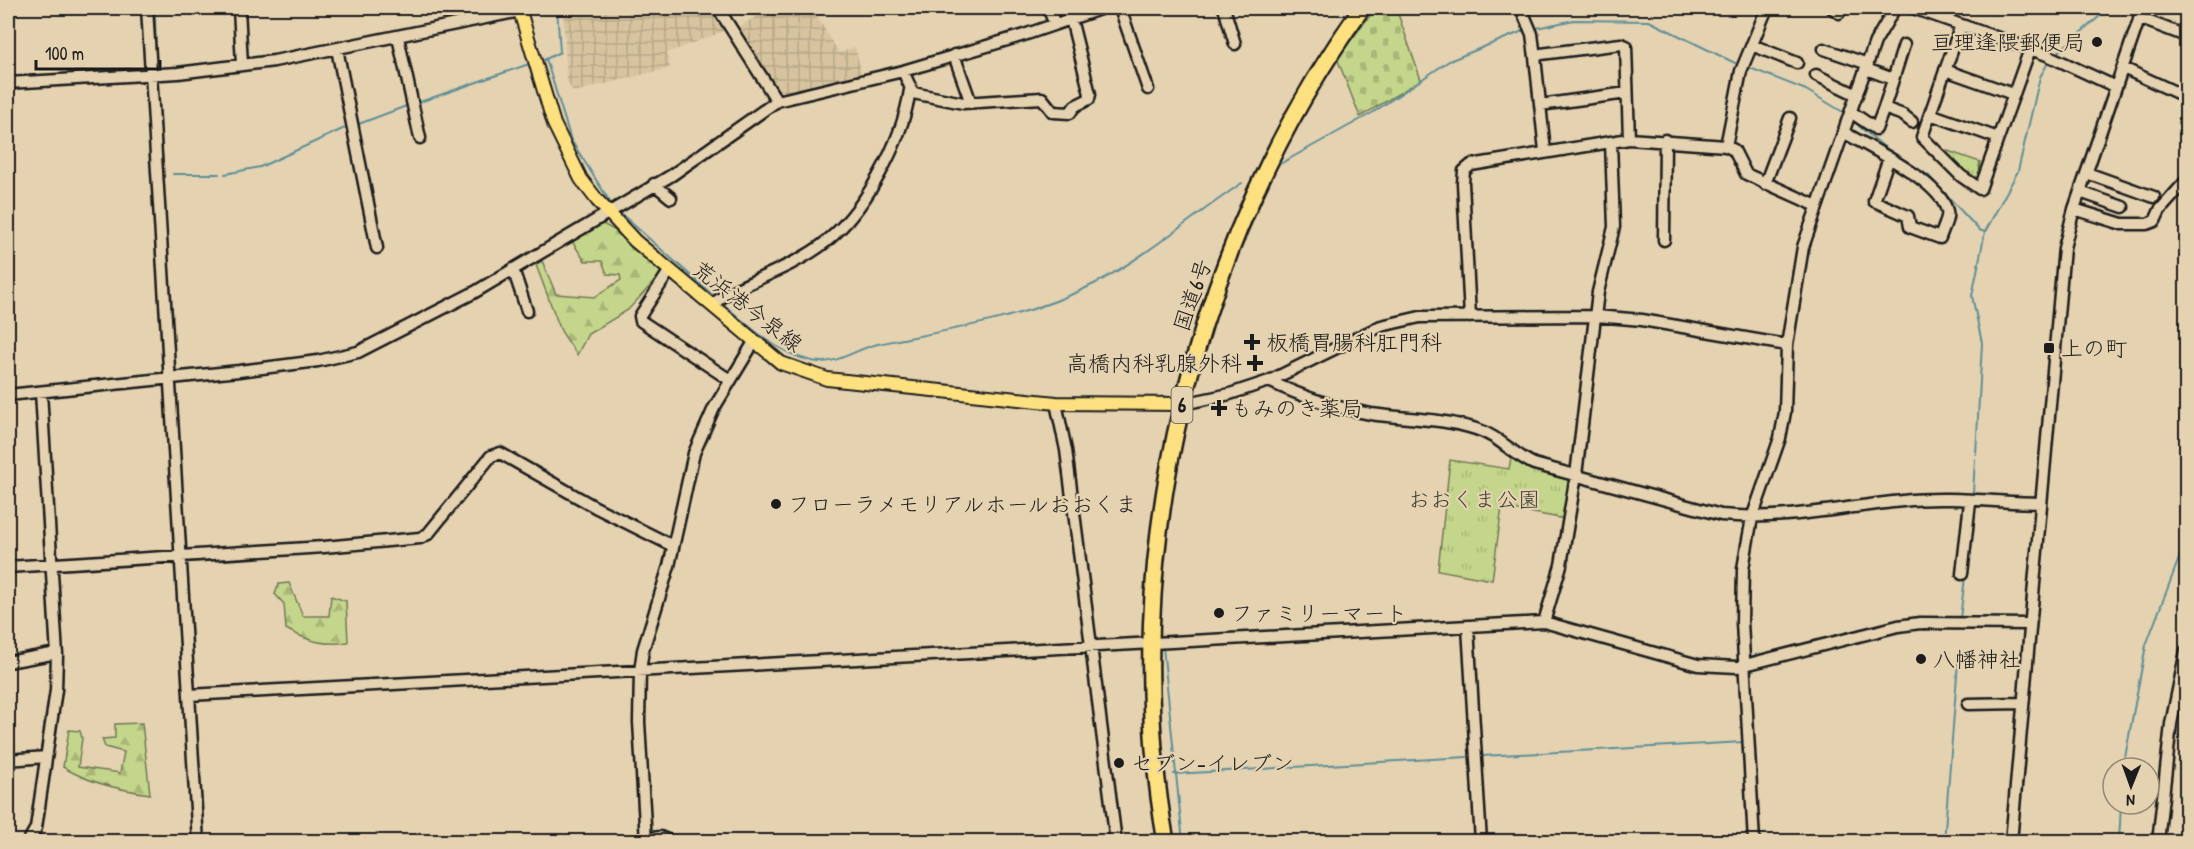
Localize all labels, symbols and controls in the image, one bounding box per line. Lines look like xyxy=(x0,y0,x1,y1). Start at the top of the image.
place label: 亘理逢隈郵便局 xyxy=(1931,27,2085,57)
scale bar xyxy=(36,33,160,71)
marker: 亘理逢隈郵便局 xyxy=(2090,35,2104,49)
text: 100 m xyxy=(45,41,84,66)
street label: 荒浜港今泉線 xyxy=(687,254,809,358)
street label: 国道6号 xyxy=(1166,255,1218,335)
place label: 板橋胃腸科肛門科 xyxy=(1266,327,1442,357)
marker: 板橋胃腸科肛門科 xyxy=(1243,333,1261,351)
place label: 上の町 xyxy=(2061,333,2127,363)
marker: 上の町 xyxy=(2042,341,2056,355)
place label: 高橋内科乳腺外科 xyxy=(1066,348,1242,378)
marker: 高橋内科乳腺外科 xyxy=(1246,354,1264,372)
road number: 6 xyxy=(1172,387,1192,423)
place label: もみのき薬局 xyxy=(1231,393,1363,423)
marker: もみのき薬局 xyxy=(1212,401,1226,415)
park label: おおくま公園 xyxy=(1408,484,1540,514)
place label: フローラメモリアルホールおおくま xyxy=(788,489,1137,519)
marker: フローラメモリアルホールおおくま xyxy=(769,497,783,511)
place label: ファミリーマート xyxy=(1231,598,1407,628)
marker: ファミリーマート xyxy=(1212,606,1226,620)
place label: 八幡神社 xyxy=(1933,644,2021,674)
marker: 八幡神社 xyxy=(1914,652,1928,666)
place label: セブン-イレブン xyxy=(1131,748,1294,778)
marker: セブン-イレブン xyxy=(1112,756,1126,770)
north arrow xyxy=(2101,756,2161,816)
text: N xyxy=(2126,790,2135,812)

